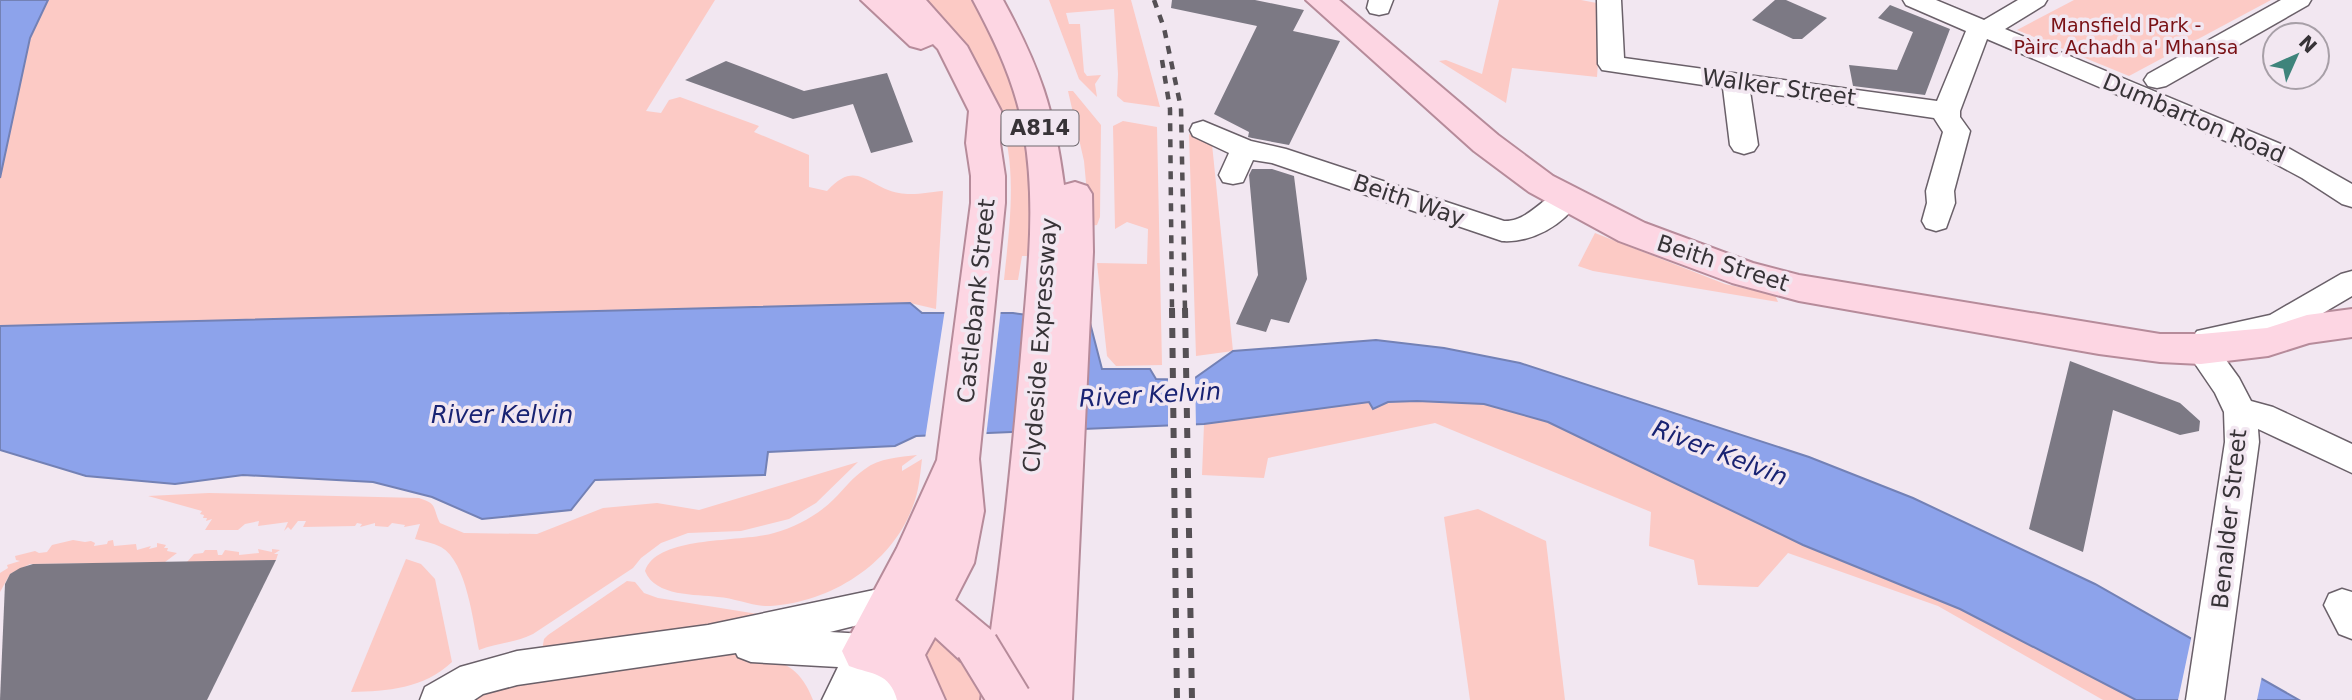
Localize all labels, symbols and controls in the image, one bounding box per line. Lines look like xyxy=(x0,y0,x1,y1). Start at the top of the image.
park label: Mansfield Park - Pàirc Achadh a' Mhansa xyxy=(2014,14,2238,58)
north arrow xyxy=(2261,21,2331,91)
text: N xyxy=(2295,31,2321,57)
street label: Walker Street xyxy=(1700,63,1858,111)
street label: Dumbarton Road xyxy=(2099,68,2289,168)
road number: A814 xyxy=(1002,110,1078,146)
street label: Beith Way xyxy=(1350,169,1468,231)
street label: Castlebank Street xyxy=(952,197,1000,405)
street label: Clydeside Expressway xyxy=(1018,217,1062,473)
street label: Beith Street xyxy=(1654,229,1792,297)
water label: River Kelvin xyxy=(1078,377,1222,413)
water label: River Kelvin xyxy=(431,401,573,429)
water label: River Kelvin xyxy=(1649,414,1791,492)
street label: Benalder Street xyxy=(2207,428,2251,610)

